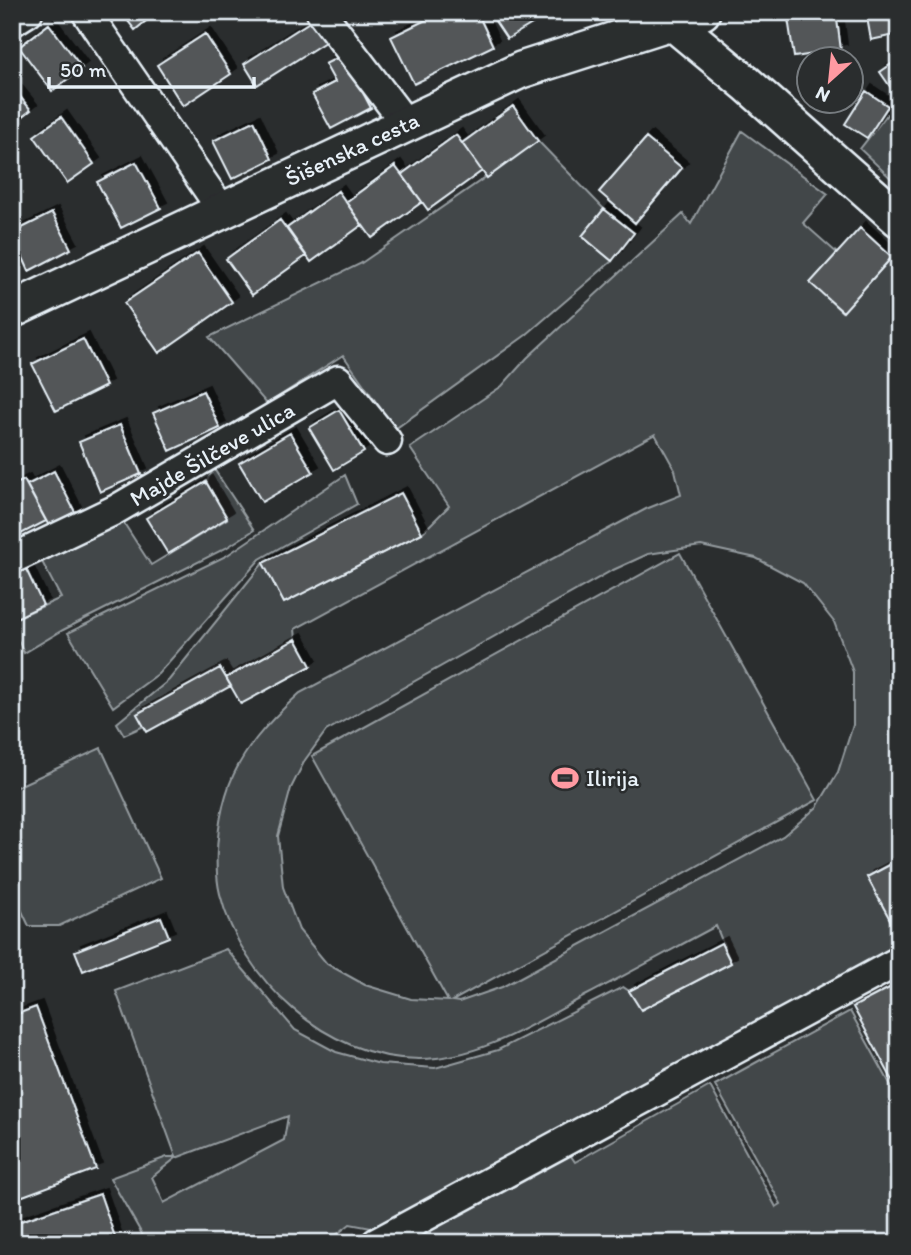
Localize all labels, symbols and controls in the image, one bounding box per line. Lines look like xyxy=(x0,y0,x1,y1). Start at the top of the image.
scale bar xyxy=(49,46,254,90)
north arrow xyxy=(796,46,866,116)
text: 50 m xyxy=(60,57,107,82)
text: N xyxy=(812,82,833,108)
street label: Šišenska cesta xyxy=(281,106,423,192)
street label: Majde Šilčeve ulica xyxy=(125,396,299,512)
sports icon: Ilirija xyxy=(550,763,580,793)
place label: Ilirija xyxy=(586,764,639,792)

